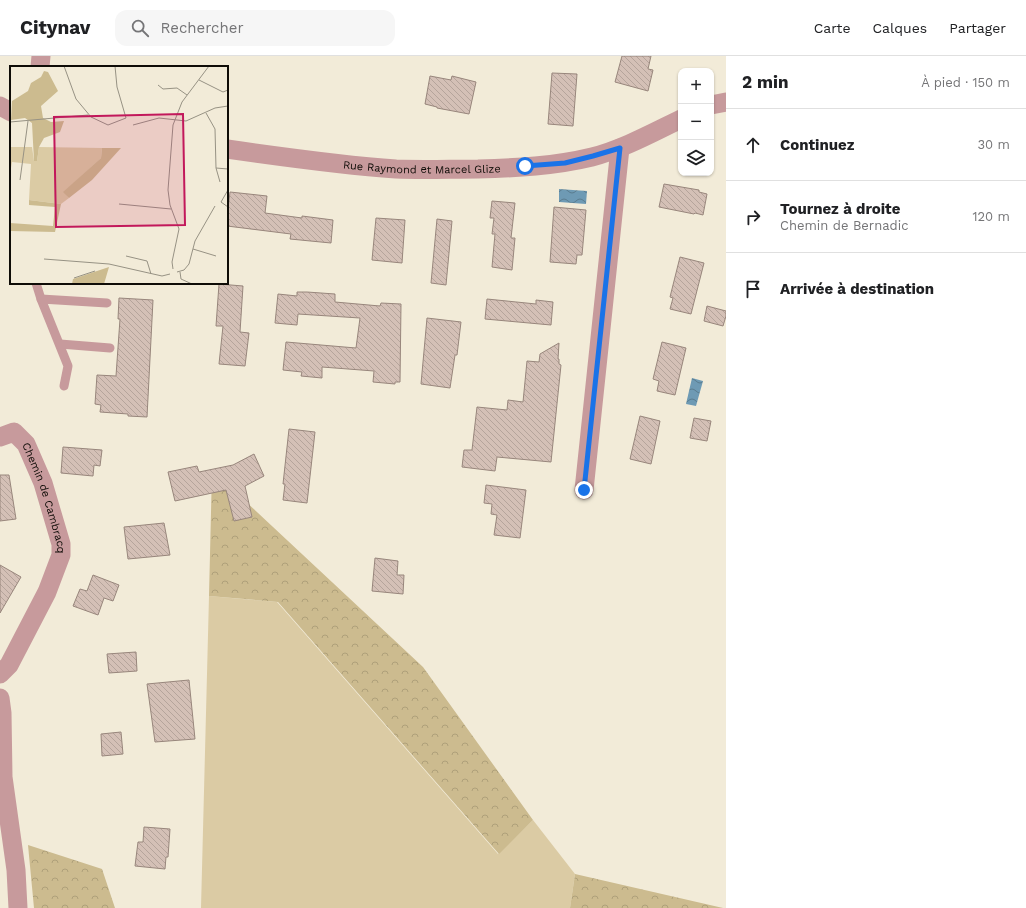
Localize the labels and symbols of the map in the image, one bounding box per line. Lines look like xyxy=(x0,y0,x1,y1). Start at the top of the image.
inset map xyxy=(10,66,228,284)
route start xyxy=(516,157,534,175)
street label: Rue Raymond et Marcel Glize xyxy=(342,158,501,176)
street label: Chemin de Cambracq xyxy=(20,440,68,553)
route end xyxy=(575,481,593,499)

